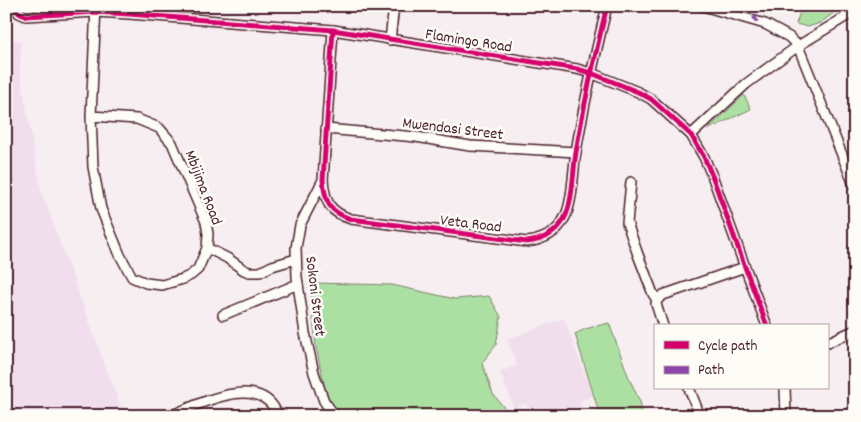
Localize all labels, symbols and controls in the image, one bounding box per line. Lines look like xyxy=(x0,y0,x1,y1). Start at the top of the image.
street label: Flamingo Road xyxy=(424,23,514,60)
street label: Mwendasi Street xyxy=(401,112,504,147)
street label: Mbijima Road xyxy=(178,147,227,229)
street label: Veta Road xyxy=(439,209,503,240)
street label: Sokoni Street xyxy=(298,255,331,338)
legend xyxy=(654,324,828,390)
text: Cycle path xyxy=(698,336,758,358)
text: Path xyxy=(698,360,724,382)

